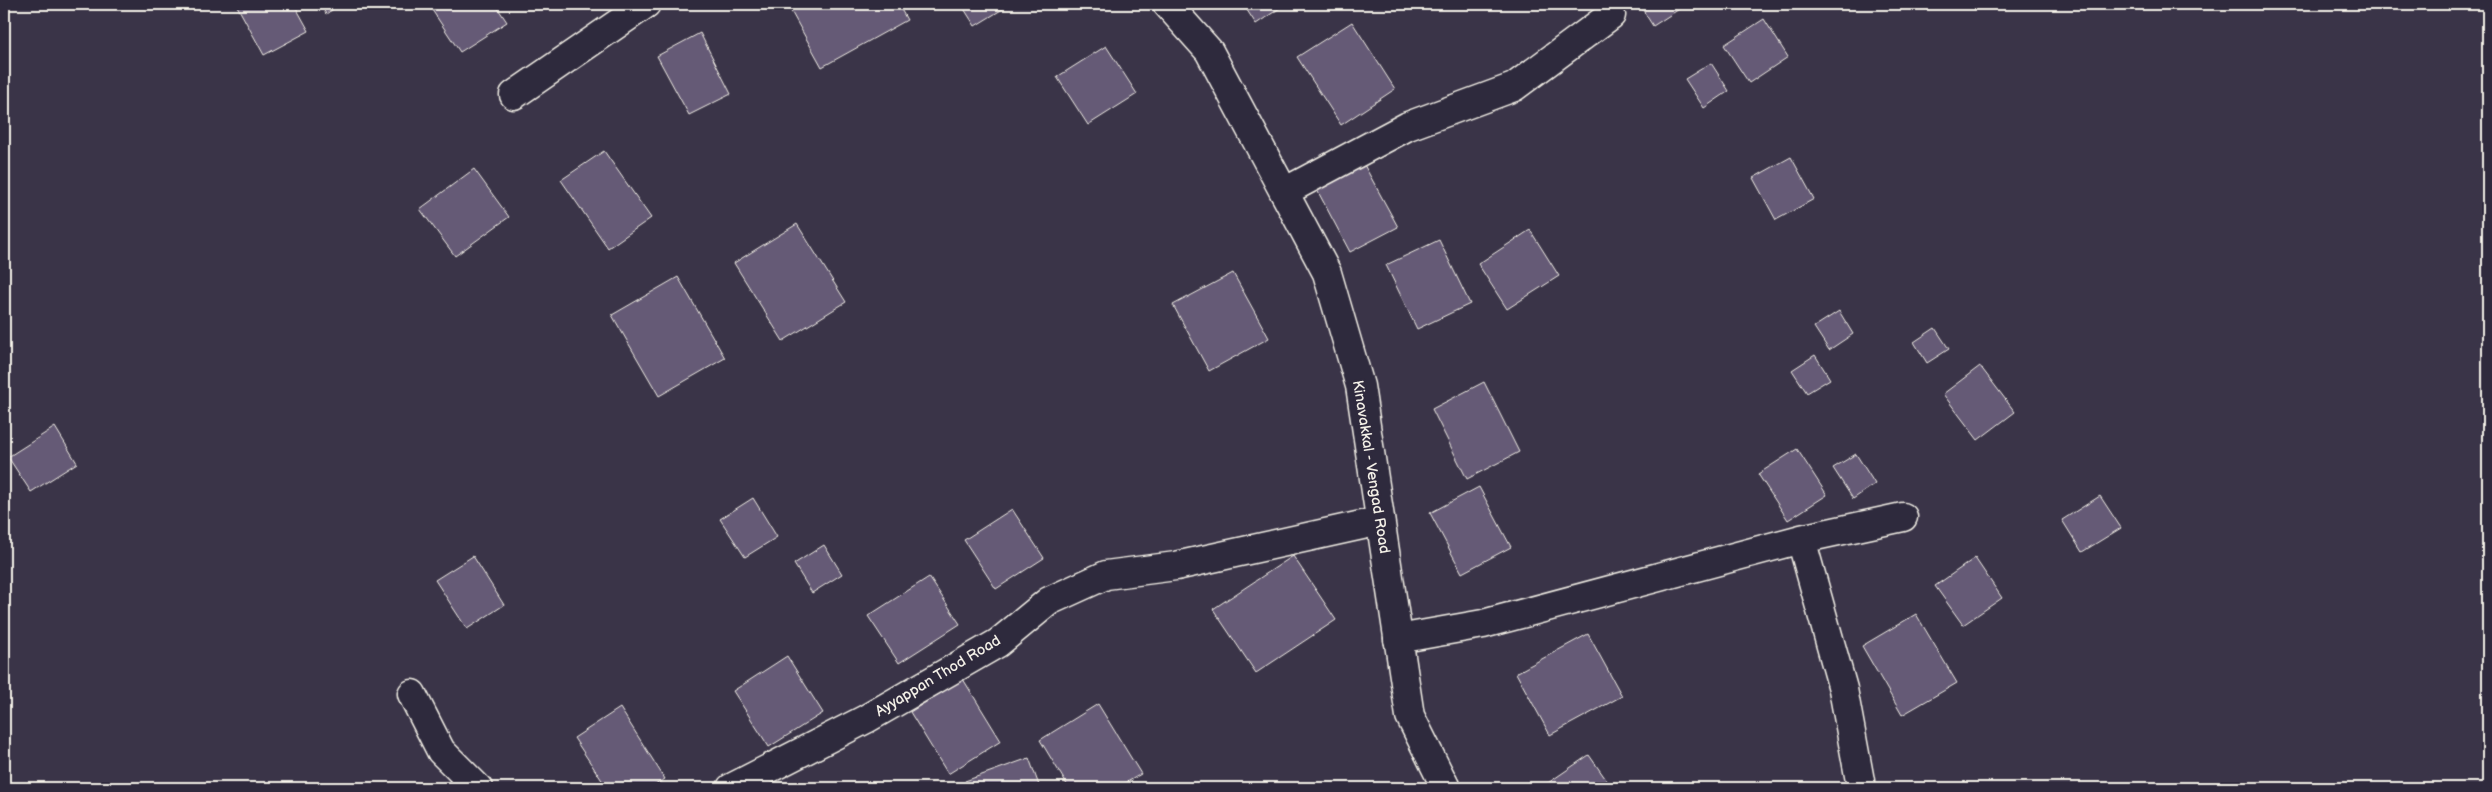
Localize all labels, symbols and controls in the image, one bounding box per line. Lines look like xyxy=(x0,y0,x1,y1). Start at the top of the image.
street label: Kinavakkal - Vengad Road xyxy=(1348,379,1394,555)
street label: Ayyappan Thod Road xyxy=(872,631,1004,721)

